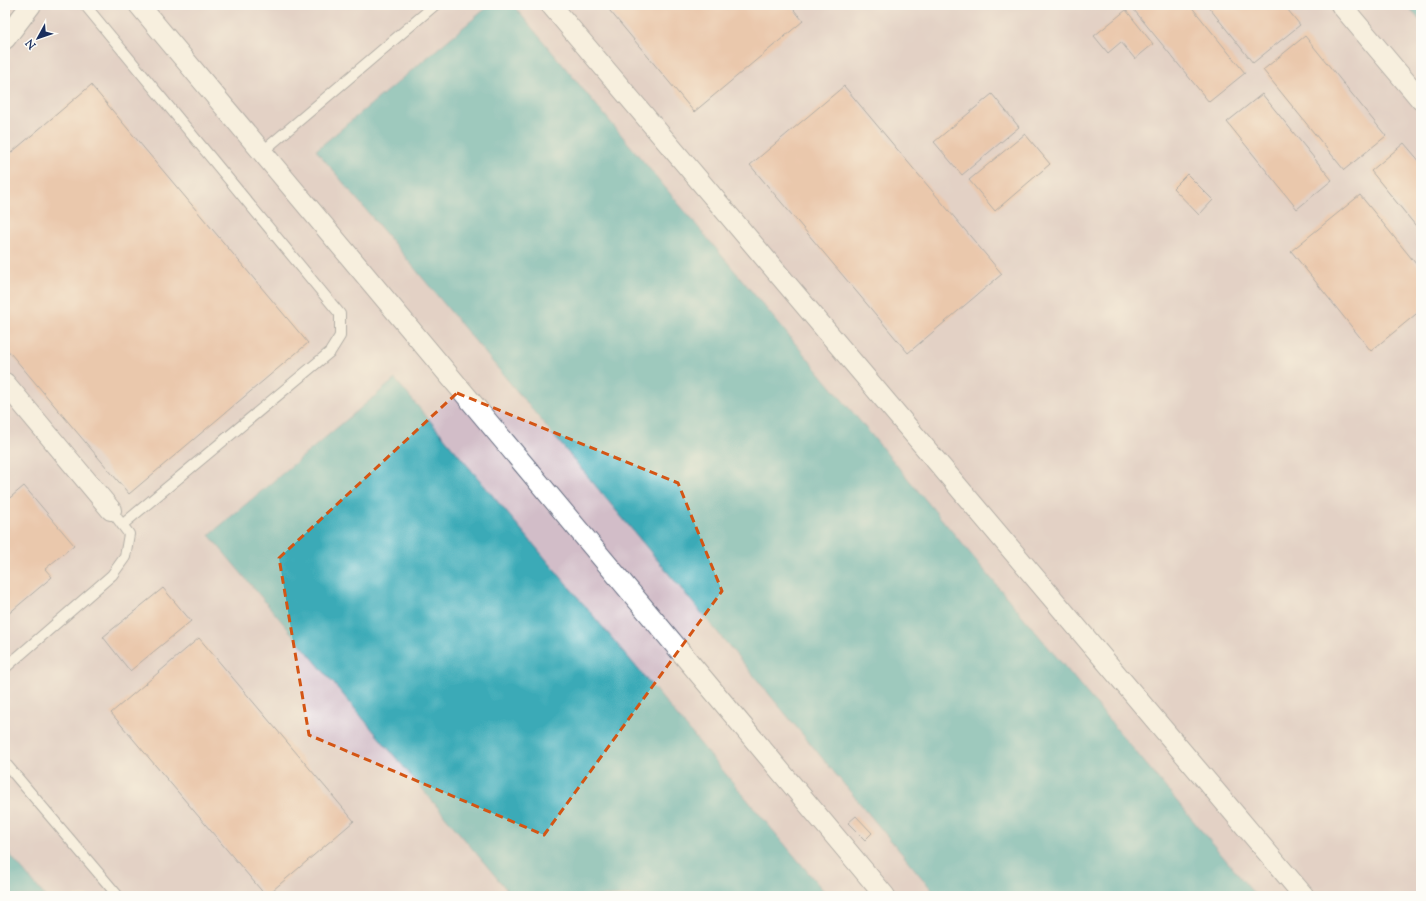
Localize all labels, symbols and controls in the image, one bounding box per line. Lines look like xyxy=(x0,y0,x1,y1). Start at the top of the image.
north arrow xyxy=(18,18,58,58)
text: N xyxy=(22,35,41,53)

